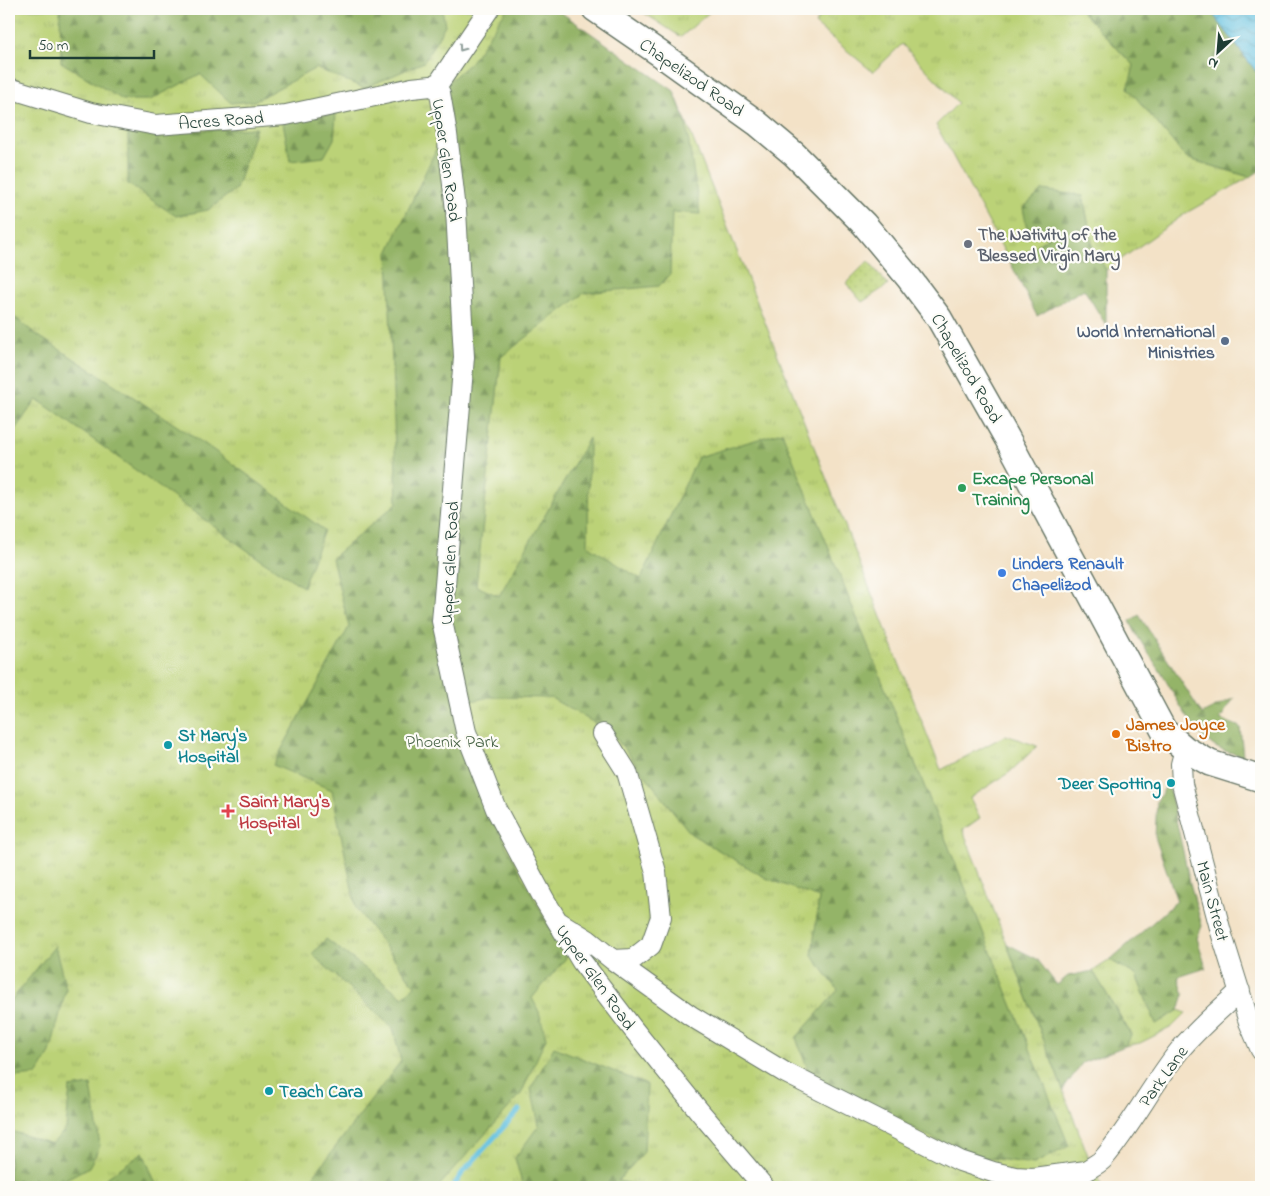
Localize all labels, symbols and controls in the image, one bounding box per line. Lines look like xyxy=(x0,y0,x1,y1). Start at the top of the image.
scale bar xyxy=(30,28,154,60)
north arrow xyxy=(1192,28,1242,78)
street label: Chapelizod Road xyxy=(633,33,749,125)
text: 50 m xyxy=(38,35,69,57)
one-way arrow xyxy=(459,42,468,52)
text: N xyxy=(1204,51,1222,74)
street label: Upper Glen Road xyxy=(424,97,467,223)
street label: Acres Road xyxy=(178,106,265,138)
place label: The Nativity of the Blessed Virgin Mary xyxy=(977,223,1120,271)
marker: The Nativity of the Blessed Virgin Mary xyxy=(962,238,974,250)
street label: Chapelizod Road xyxy=(923,309,1007,429)
place label: World International Ministries xyxy=(1077,320,1215,367)
marker: World International Ministries xyxy=(1219,335,1231,347)
place label: Excape Personal Training xyxy=(972,467,1094,515)
marker: Excape Personal Training xyxy=(956,482,968,494)
street label: Upper Glen Road xyxy=(435,501,467,626)
place label: Linders Renault Chapelizod xyxy=(1012,552,1125,599)
marker: Linders Renault Chapelizod xyxy=(996,567,1008,579)
place label: James Joyce Bistro xyxy=(1125,713,1226,760)
place label: St Mary's Hospital xyxy=(178,724,247,771)
marker: James Joyce Bistro xyxy=(1110,728,1122,740)
park label: Phoenix Park xyxy=(406,730,498,756)
marker: St Mary's Hospital xyxy=(162,739,174,751)
place label: Deer Spotting xyxy=(1058,772,1161,799)
marker: Deer Spotting xyxy=(1165,777,1177,789)
place label: Saint Mary's Hospital xyxy=(239,790,330,837)
marker: Saint Mary's Hospital xyxy=(221,804,235,818)
street label: Main Street xyxy=(1188,858,1234,945)
street label: Upper Glen Road xyxy=(548,920,641,1036)
street label: Park Lane xyxy=(1133,1040,1196,1113)
place label: Teach Cara xyxy=(279,1080,363,1106)
marker: Teach Cara xyxy=(263,1085,275,1097)

